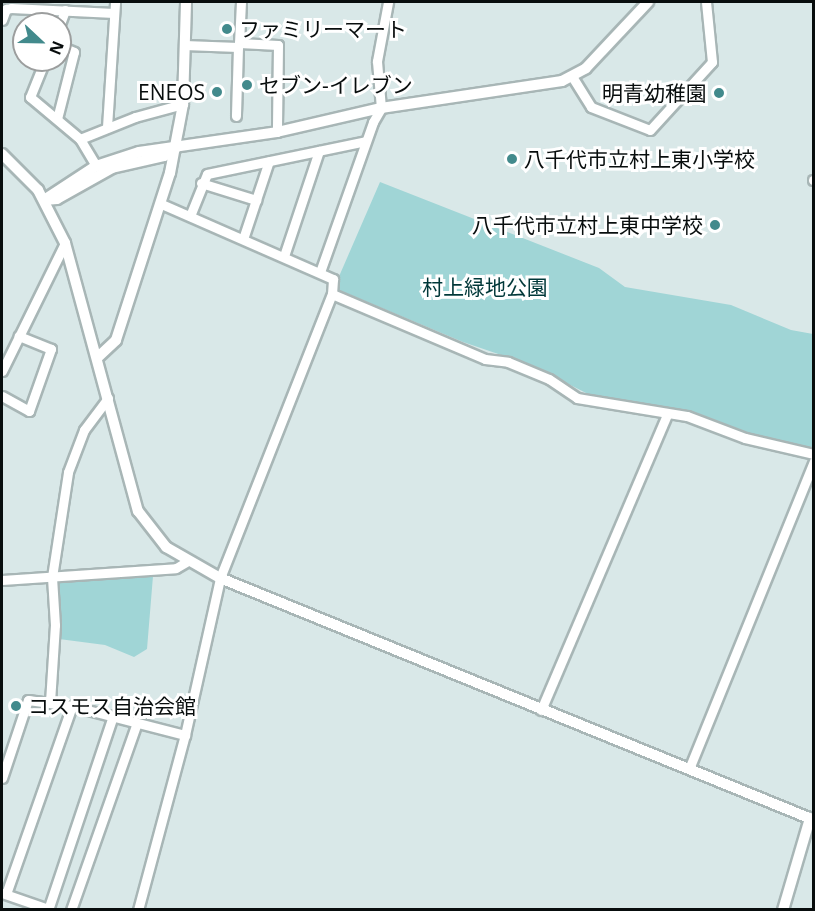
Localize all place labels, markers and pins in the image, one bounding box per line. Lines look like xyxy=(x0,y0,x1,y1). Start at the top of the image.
place label: ファミリーマート xyxy=(239,16,407,42)
marker: ファミリーマート xyxy=(220,22,234,36)
place label: セブン-イレブン xyxy=(259,72,413,98)
marker: セブン-イレブン xyxy=(240,78,254,92)
place label: ENEOS xyxy=(138,79,205,105)
place label: 明青幼稚園 xyxy=(602,80,707,106)
marker: ENEOS xyxy=(210,85,224,99)
marker: 明青幼稚園 xyxy=(712,86,726,100)
place label: 八千代市立村上東小学校 xyxy=(524,146,755,172)
marker: 八千代市立村上東小学校 xyxy=(505,152,519,166)
place label: 八千代市立村上東中学校 xyxy=(472,212,703,238)
marker: 八千代市立村上東中学校 xyxy=(708,218,722,232)
place label: コスモス自治会館 xyxy=(28,693,196,719)
marker: コスモス自治会館 xyxy=(9,699,23,713)

